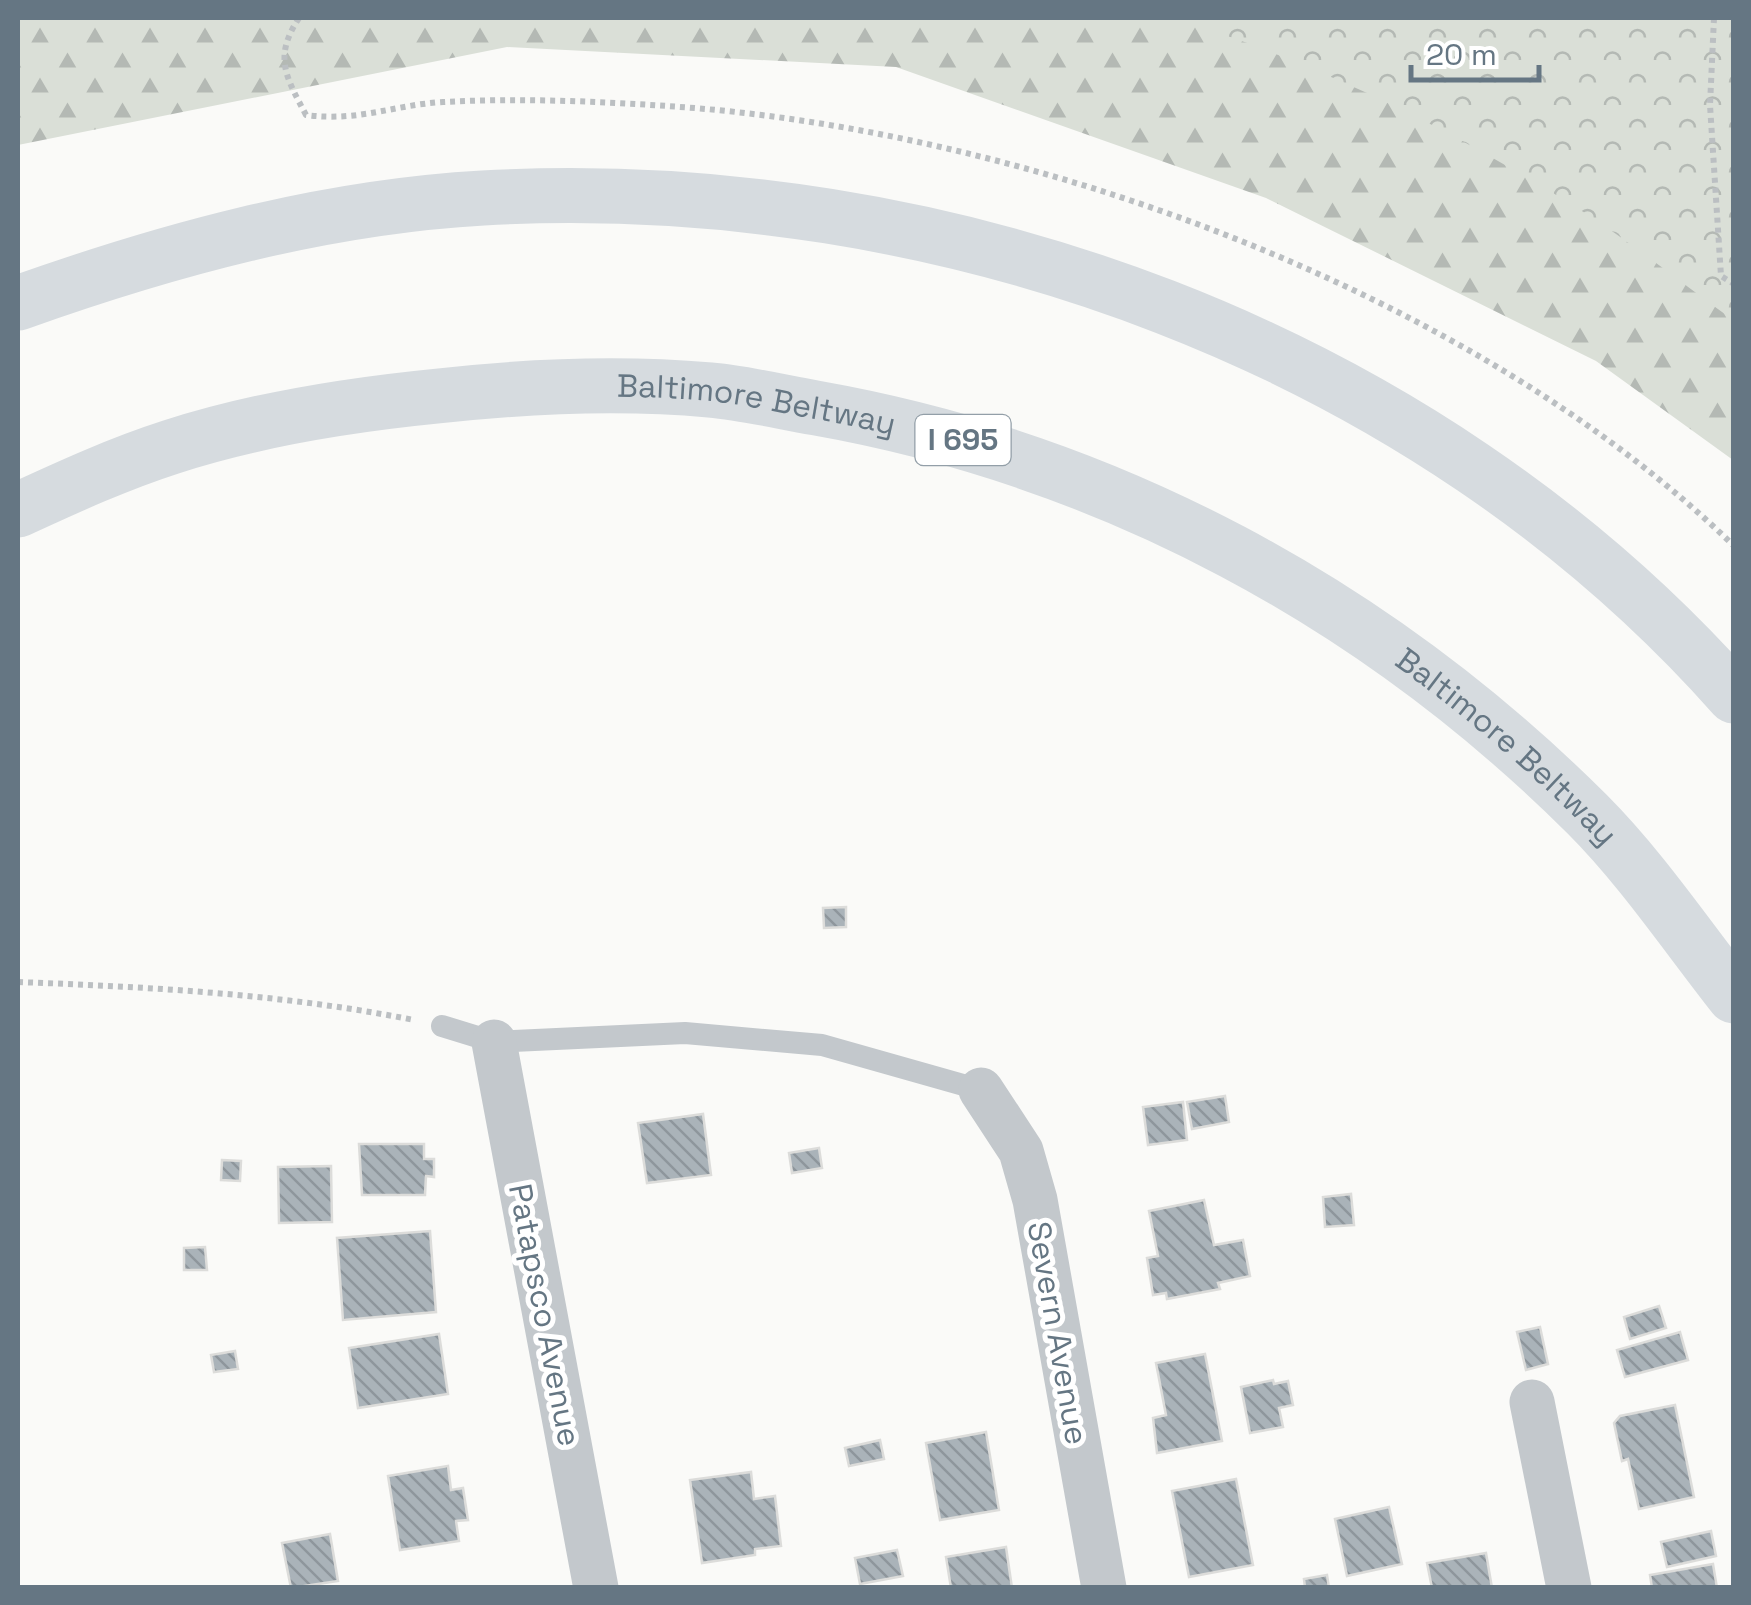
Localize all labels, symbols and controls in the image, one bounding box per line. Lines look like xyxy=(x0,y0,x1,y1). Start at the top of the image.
scale bar xyxy=(1411,20,1538,82)
text: 20 m xyxy=(1426,35,1497,74)
street label: Baltimore Beltway xyxy=(617,366,900,444)
road number: I 695 xyxy=(916,415,1010,465)
street label: Baltimore Beltway xyxy=(1388,639,1626,854)
street label: Patapsco Avenue xyxy=(500,1180,590,1450)
street label: Severn Avenue xyxy=(1019,1218,1097,1448)

